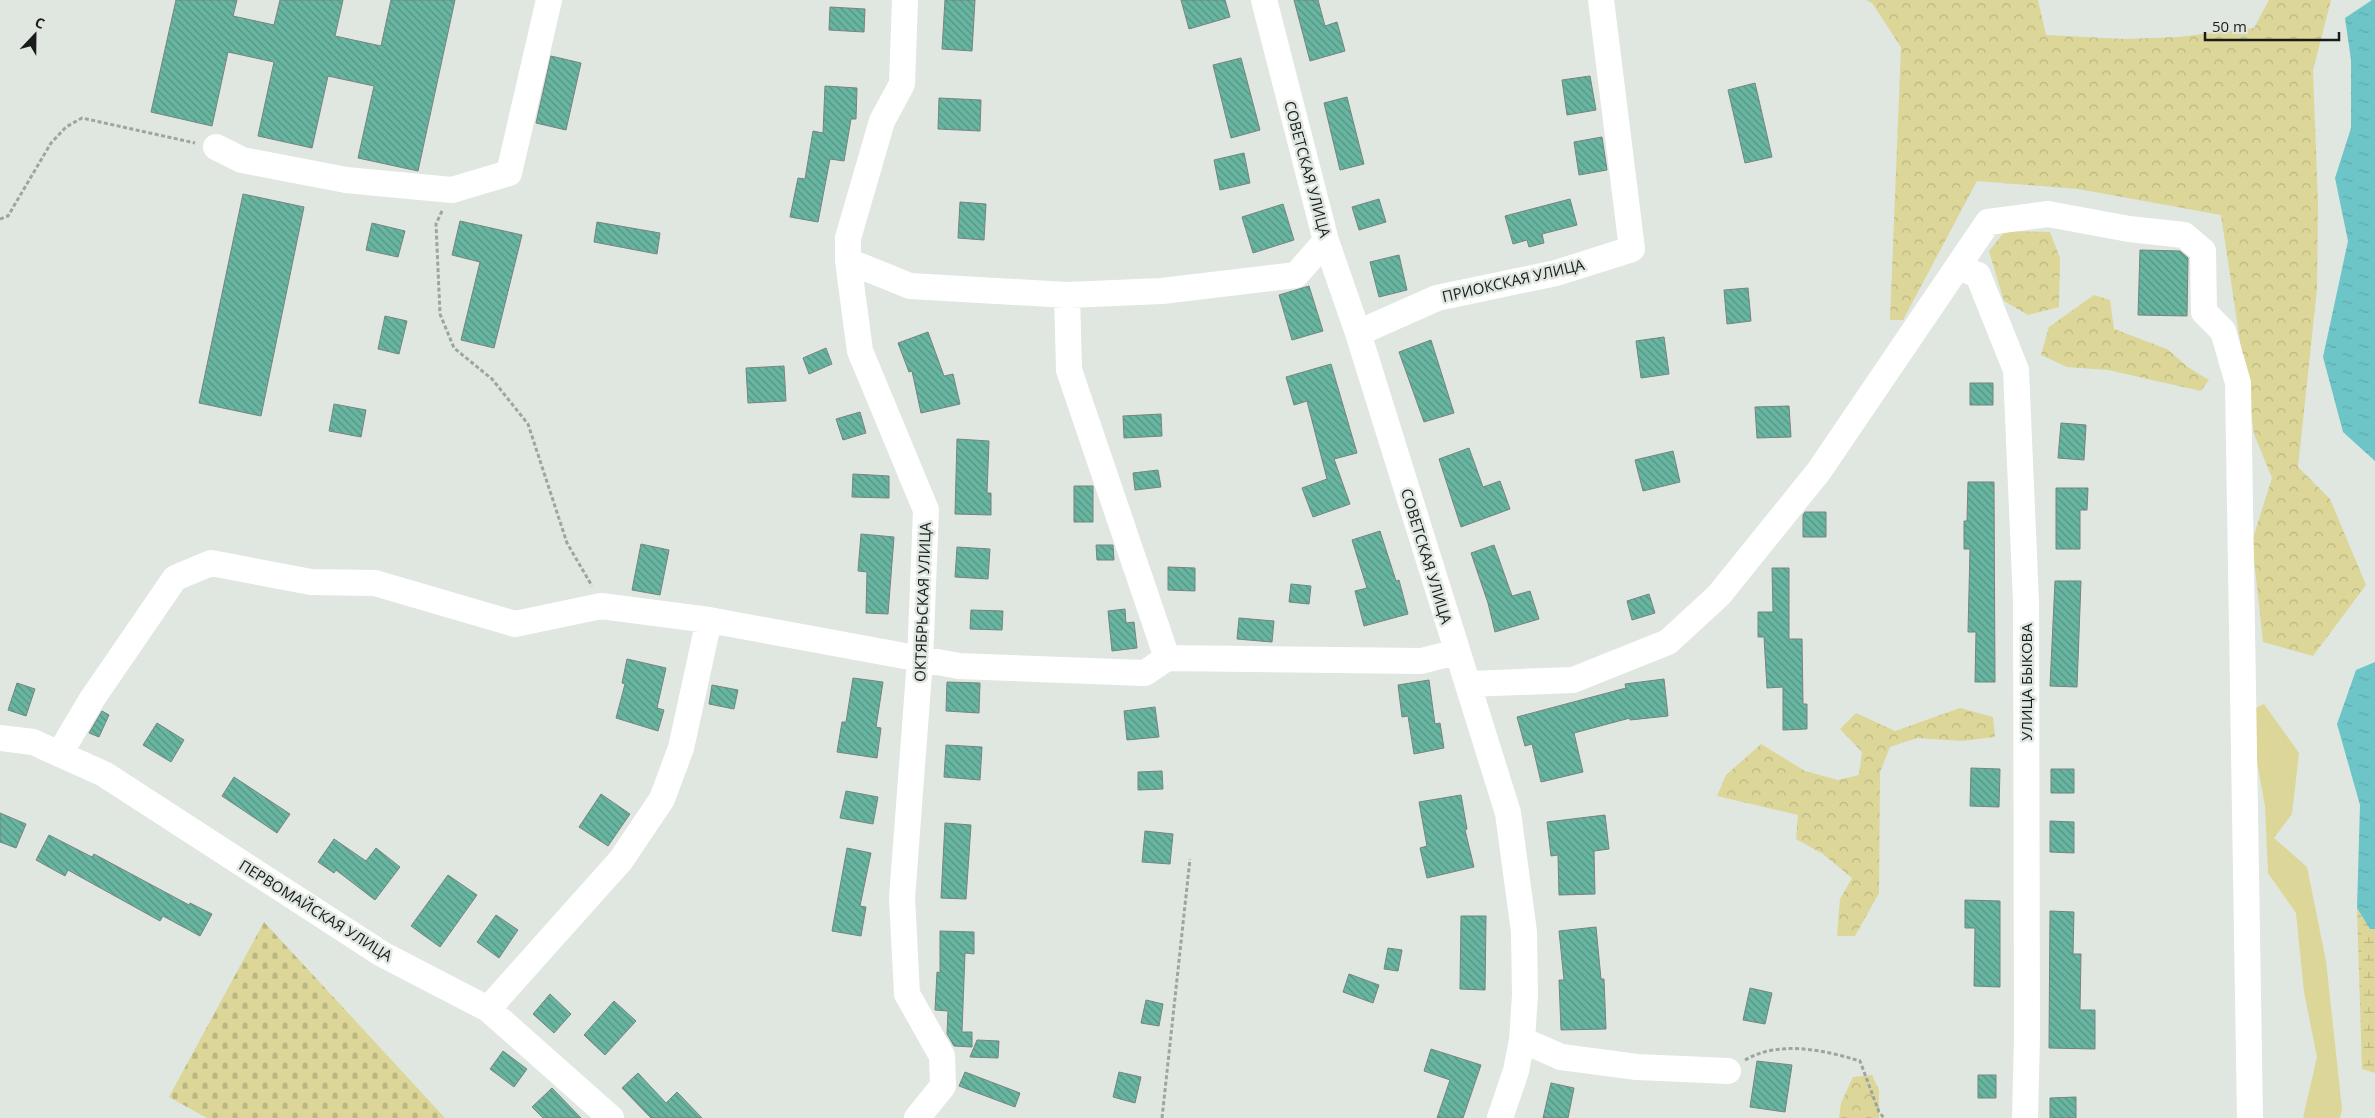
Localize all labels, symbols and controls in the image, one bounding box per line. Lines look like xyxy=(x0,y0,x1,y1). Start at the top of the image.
north arrow xyxy=(10,10,60,60)
scale bar xyxy=(2205,10,2339,42)
text: С xyxy=(32,12,48,33)
text: 50 m xyxy=(2212,16,2247,36)
street label: СОВЕТСКАЯ УЛИЦА xyxy=(1280,98,1336,240)
street label: ПРИОКСКАЯ УЛИЦА xyxy=(1440,254,1587,306)
street label: СОВЕТСКАЯ УЛИЦА xyxy=(1397,486,1457,627)
street label: ОКТЯБРЬСКАЯ УЛИЦА xyxy=(909,521,935,682)
street label: УЛИЦА БЫКОВА xyxy=(2016,623,2036,741)
street label: ПЕРВОМАЙСКАЯ УЛИЦА xyxy=(236,855,397,966)

